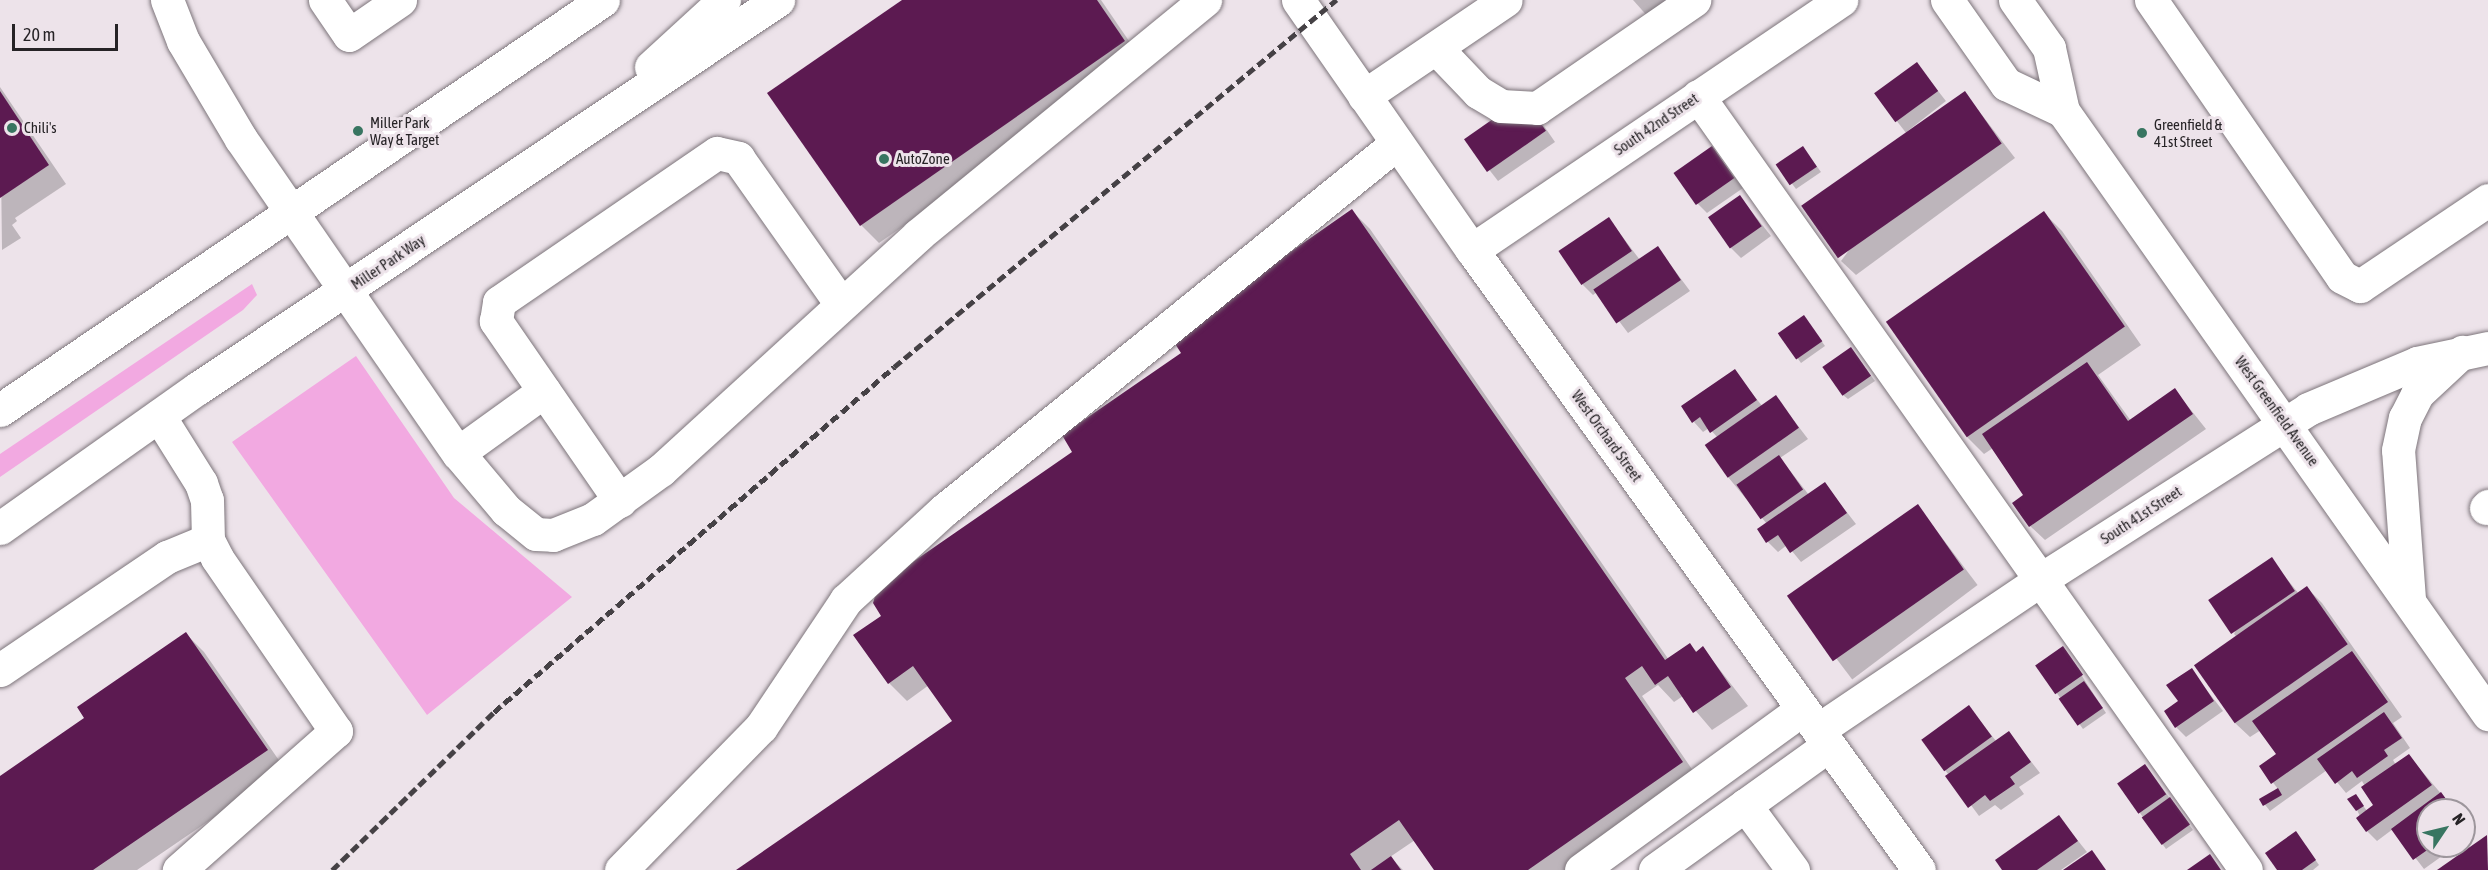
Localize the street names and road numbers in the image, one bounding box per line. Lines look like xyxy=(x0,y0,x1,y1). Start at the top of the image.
street label: South 42nd Street xyxy=(1610,89,1702,159)
street label: Miller Park Way xyxy=(348,231,428,293)
street label: West Greenfield Avenue xyxy=(2231,353,2323,469)
street label: West Orchard Street xyxy=(1568,387,1646,485)
street label: South 41st Street xyxy=(2097,482,2185,548)

